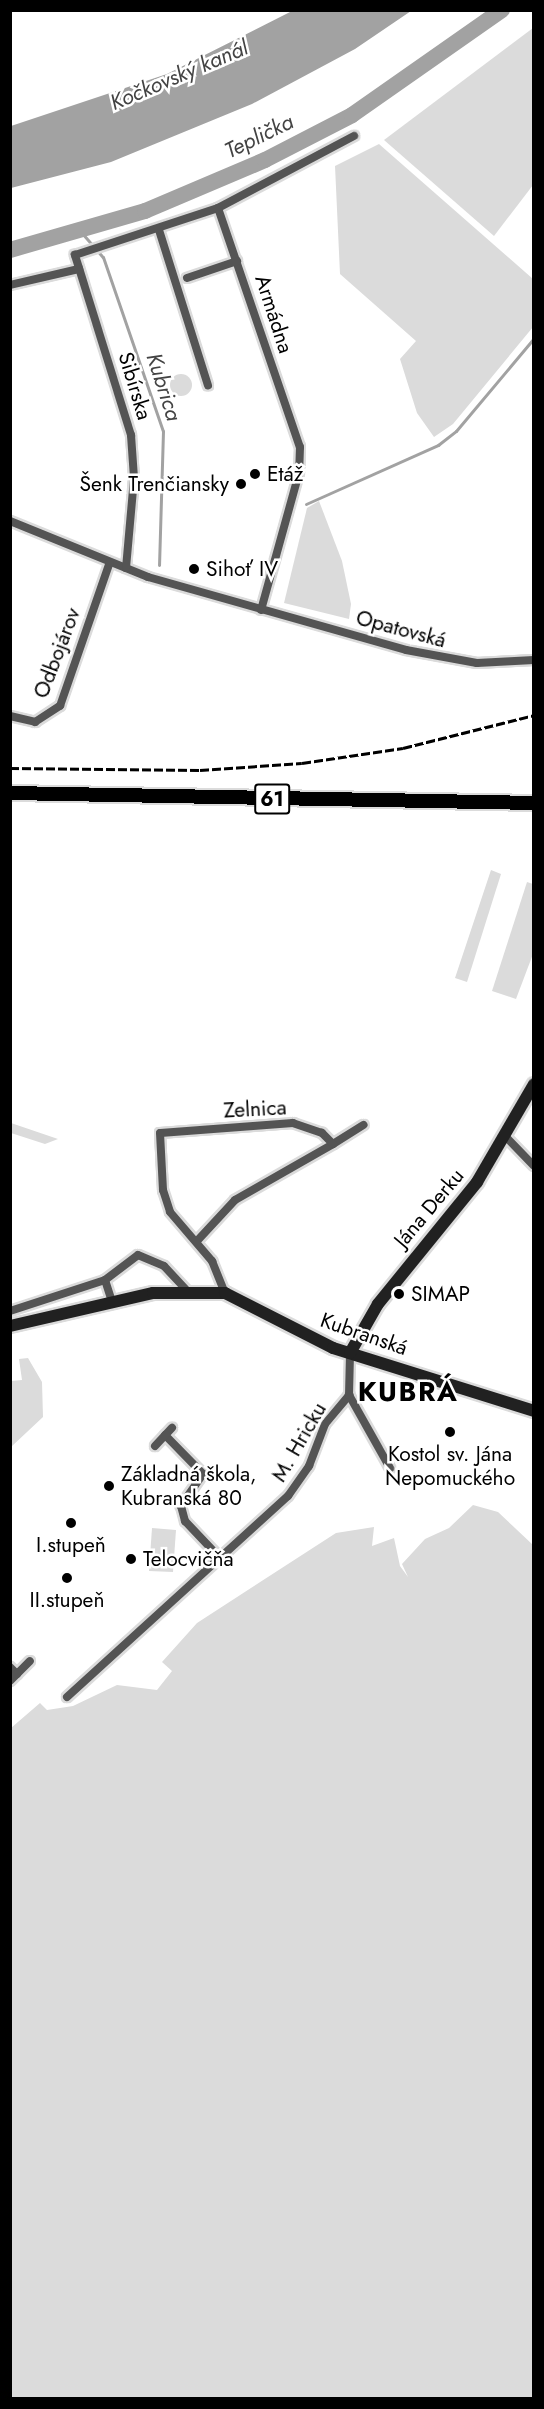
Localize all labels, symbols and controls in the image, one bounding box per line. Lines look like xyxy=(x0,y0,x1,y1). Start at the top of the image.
water label: Kočkovský kanál xyxy=(106,34,252,116)
water label: Teplička xyxy=(220,108,298,164)
street label: Armádna xyxy=(250,272,298,356)
street label: Sibírska xyxy=(113,349,157,423)
water label: Kubrica xyxy=(141,350,187,424)
place label: Etáž xyxy=(267,461,303,487)
marker: Etáž xyxy=(248,467,262,481)
place label: Šenk Trenčiansky xyxy=(79,471,229,497)
marker: Šenk Trenčiansky xyxy=(234,477,248,491)
place label: Sihoť IV xyxy=(206,556,278,582)
marker: Sihoť IV xyxy=(187,562,201,576)
street label: Odbojárov xyxy=(28,604,86,702)
street label: Opatovská xyxy=(353,605,449,653)
road number: 61 xyxy=(254,782,290,816)
street label: Zelnica xyxy=(223,1095,287,1123)
street label: Jána Derku xyxy=(389,1164,469,1252)
place label: SIMAP xyxy=(411,1281,470,1307)
marker: SIMAP xyxy=(392,1287,406,1301)
street label: Kubranská xyxy=(317,1307,411,1361)
district label: KUBRÁ xyxy=(358,1376,458,1408)
street label: M. Hricku xyxy=(266,1398,332,1486)
marker: Kostol sv. Jána Nepomuckého xyxy=(443,1425,457,1439)
place label: Kostol sv. Jána Nepomuckého xyxy=(385,1441,515,1491)
place label: Základná škola, Kubranská 80 xyxy=(121,1461,257,1511)
marker: Základná škola, Kubranská 80 xyxy=(102,1479,116,1493)
marker: I.stupeň xyxy=(64,1516,78,1530)
place label: I.stupeň xyxy=(36,1532,106,1558)
place label: Telocvičňa xyxy=(143,1546,234,1572)
marker: Telocvičňa xyxy=(124,1552,138,1566)
marker: II.stupeň xyxy=(60,1571,74,1585)
place label: II.stupeň xyxy=(30,1587,104,1613)

